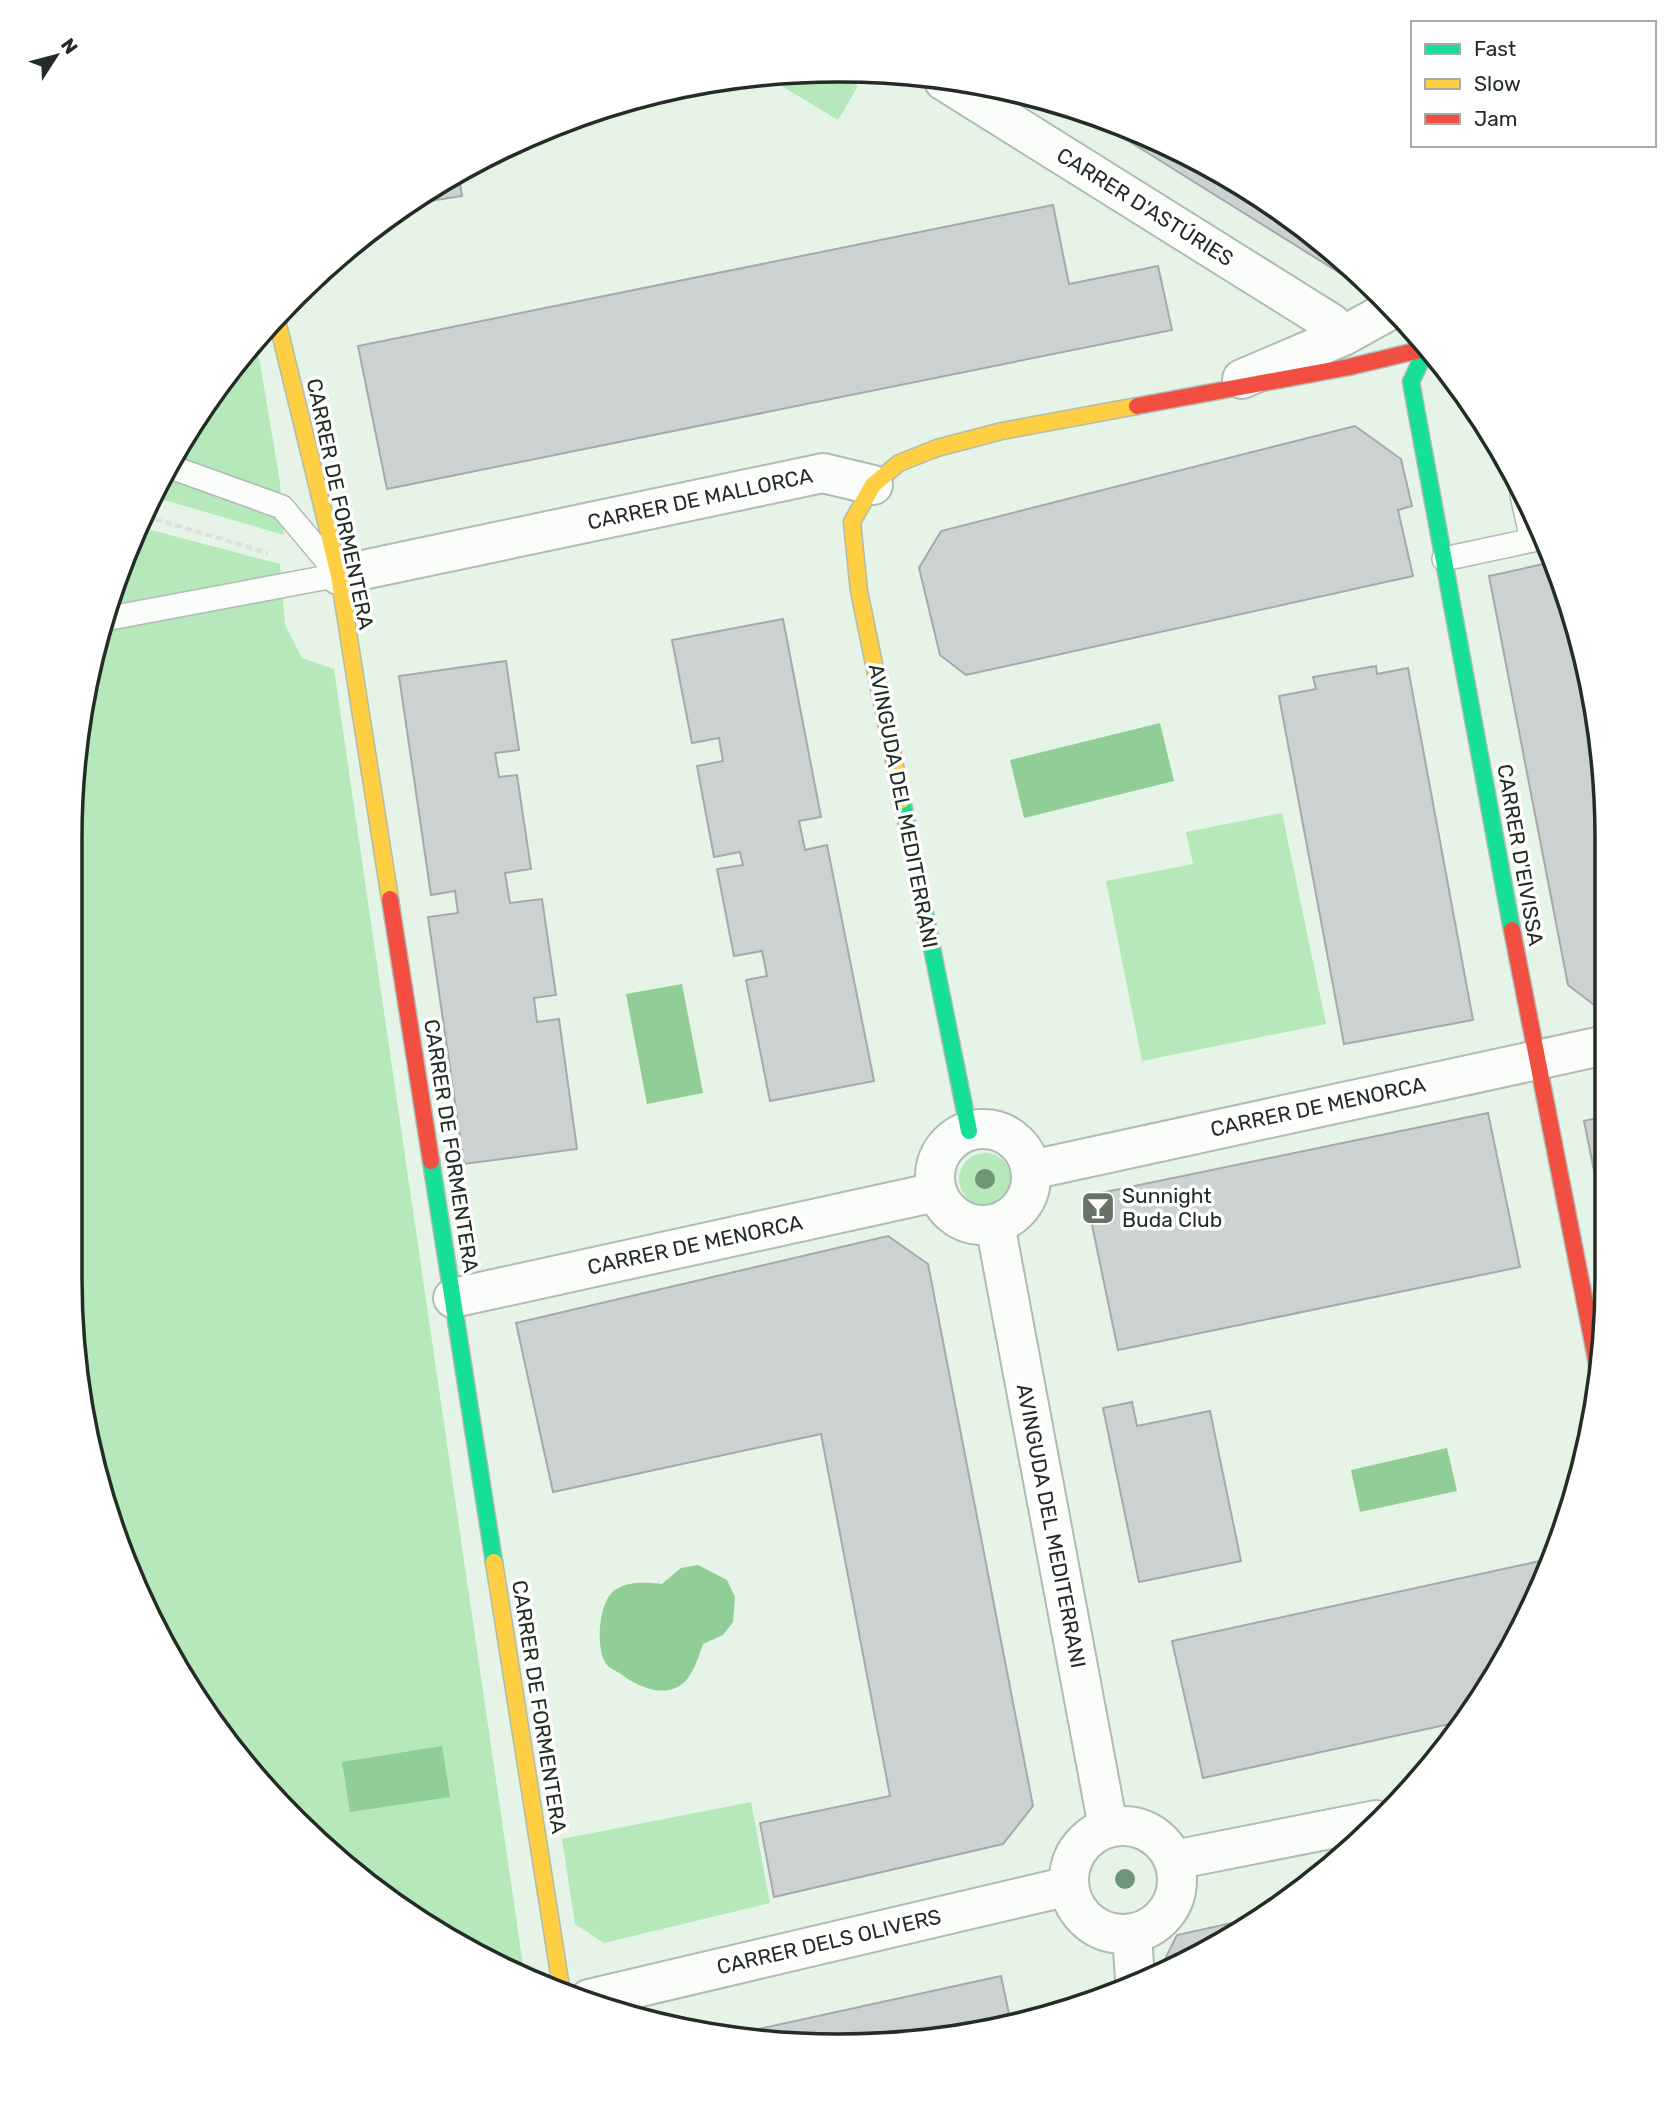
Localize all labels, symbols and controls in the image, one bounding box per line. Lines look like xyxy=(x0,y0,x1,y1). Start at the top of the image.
north arrow xyxy=(21,21,91,91)
legend xyxy=(1411,21,1656,147)
text: N xyxy=(56,34,83,59)
text: Fast xyxy=(1474,36,1516,61)
text: Slow xyxy=(1474,71,1521,96)
text: Jam xyxy=(1474,106,1518,131)
street label: CARRER D'ASTÚRIES xyxy=(1052,142,1238,271)
street label: CARRER DE FORMENTERA xyxy=(302,376,379,632)
street label: CARRER DE MALLORCA xyxy=(585,462,815,535)
street label: AVINGUDA DEL MEDITERRANI xyxy=(864,662,943,950)
street label: CARRER D'EIVISSA xyxy=(1492,762,1549,948)
street label: CARRER DE FORMENTERA xyxy=(419,1017,484,1274)
street label: CARRER DE MENORCA xyxy=(1208,1071,1428,1142)
place label: Sunnight Buda Club xyxy=(1122,1183,1222,1232)
bar icon: Sunnight Buda Club xyxy=(1079,1189,1117,1227)
street label: CARRER DE MENORCA xyxy=(585,1209,805,1280)
street label: AVINGUDA DEL MEDITERRANI xyxy=(1012,1382,1091,1670)
street label: CARRER DE FORMENTERA xyxy=(507,1578,572,1835)
street label: CARRER DELS OLIVERS xyxy=(714,1904,943,1979)

